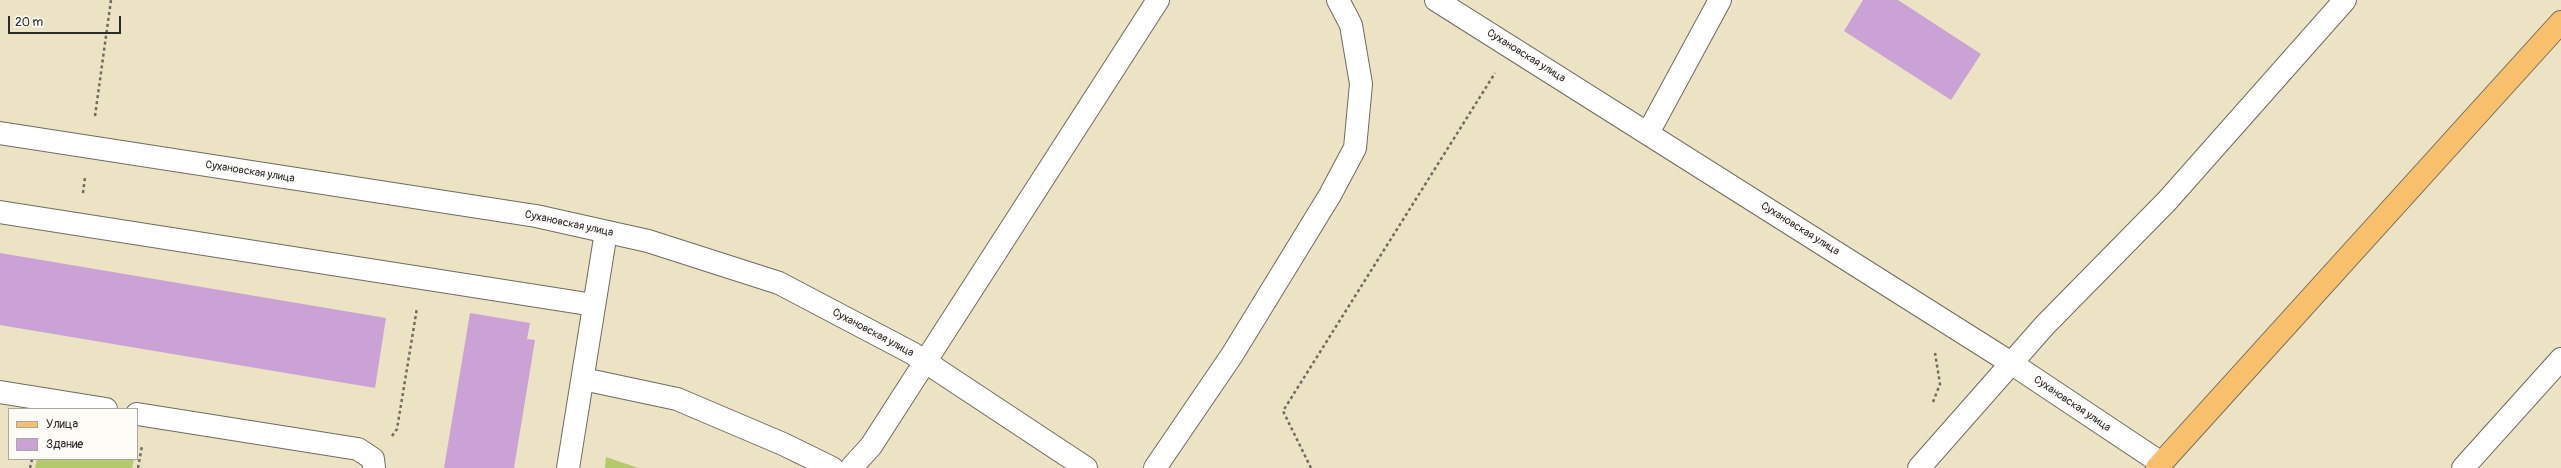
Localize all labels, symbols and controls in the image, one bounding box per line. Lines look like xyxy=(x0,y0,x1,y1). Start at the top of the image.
scale bar xyxy=(10,8,123,34)
text: 20 m xyxy=(15,15,43,30)
street label: Сухановская улица xyxy=(1484,26,1568,86)
street label: Сухановская улица xyxy=(204,158,296,186)
street label: Сухановская улица xyxy=(1758,199,1842,259)
street label: Сухановская улица xyxy=(523,208,615,240)
street label: Сухановская улица xyxy=(830,306,916,360)
street label: Сухановская улица xyxy=(2031,373,2113,435)
legend xyxy=(8,408,138,460)
text: Улица xyxy=(46,417,78,432)
text: Здание xyxy=(46,437,83,452)

